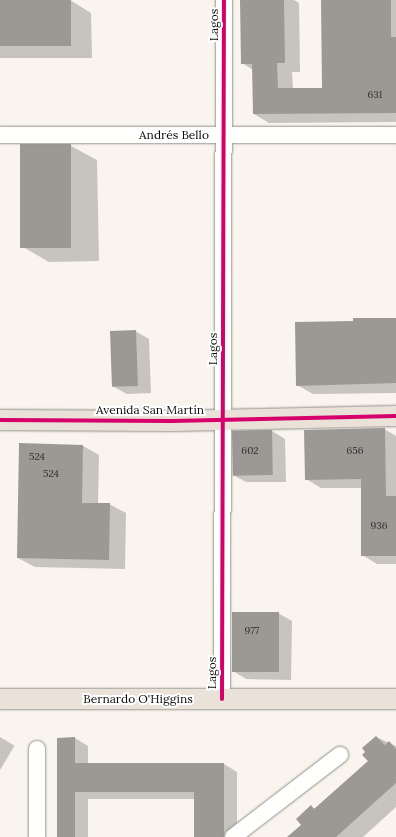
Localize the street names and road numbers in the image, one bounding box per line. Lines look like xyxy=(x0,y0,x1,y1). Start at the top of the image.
street label: Lagos xyxy=(207,9,221,41)
street label: Andrés Bello xyxy=(139,128,209,142)
street label: Lagos xyxy=(206,333,220,365)
street label: Avenida San Martín xyxy=(96,403,204,417)
street label: Lagos xyxy=(205,657,219,689)
street label: Bernardo O'Higgins xyxy=(83,692,193,706)

